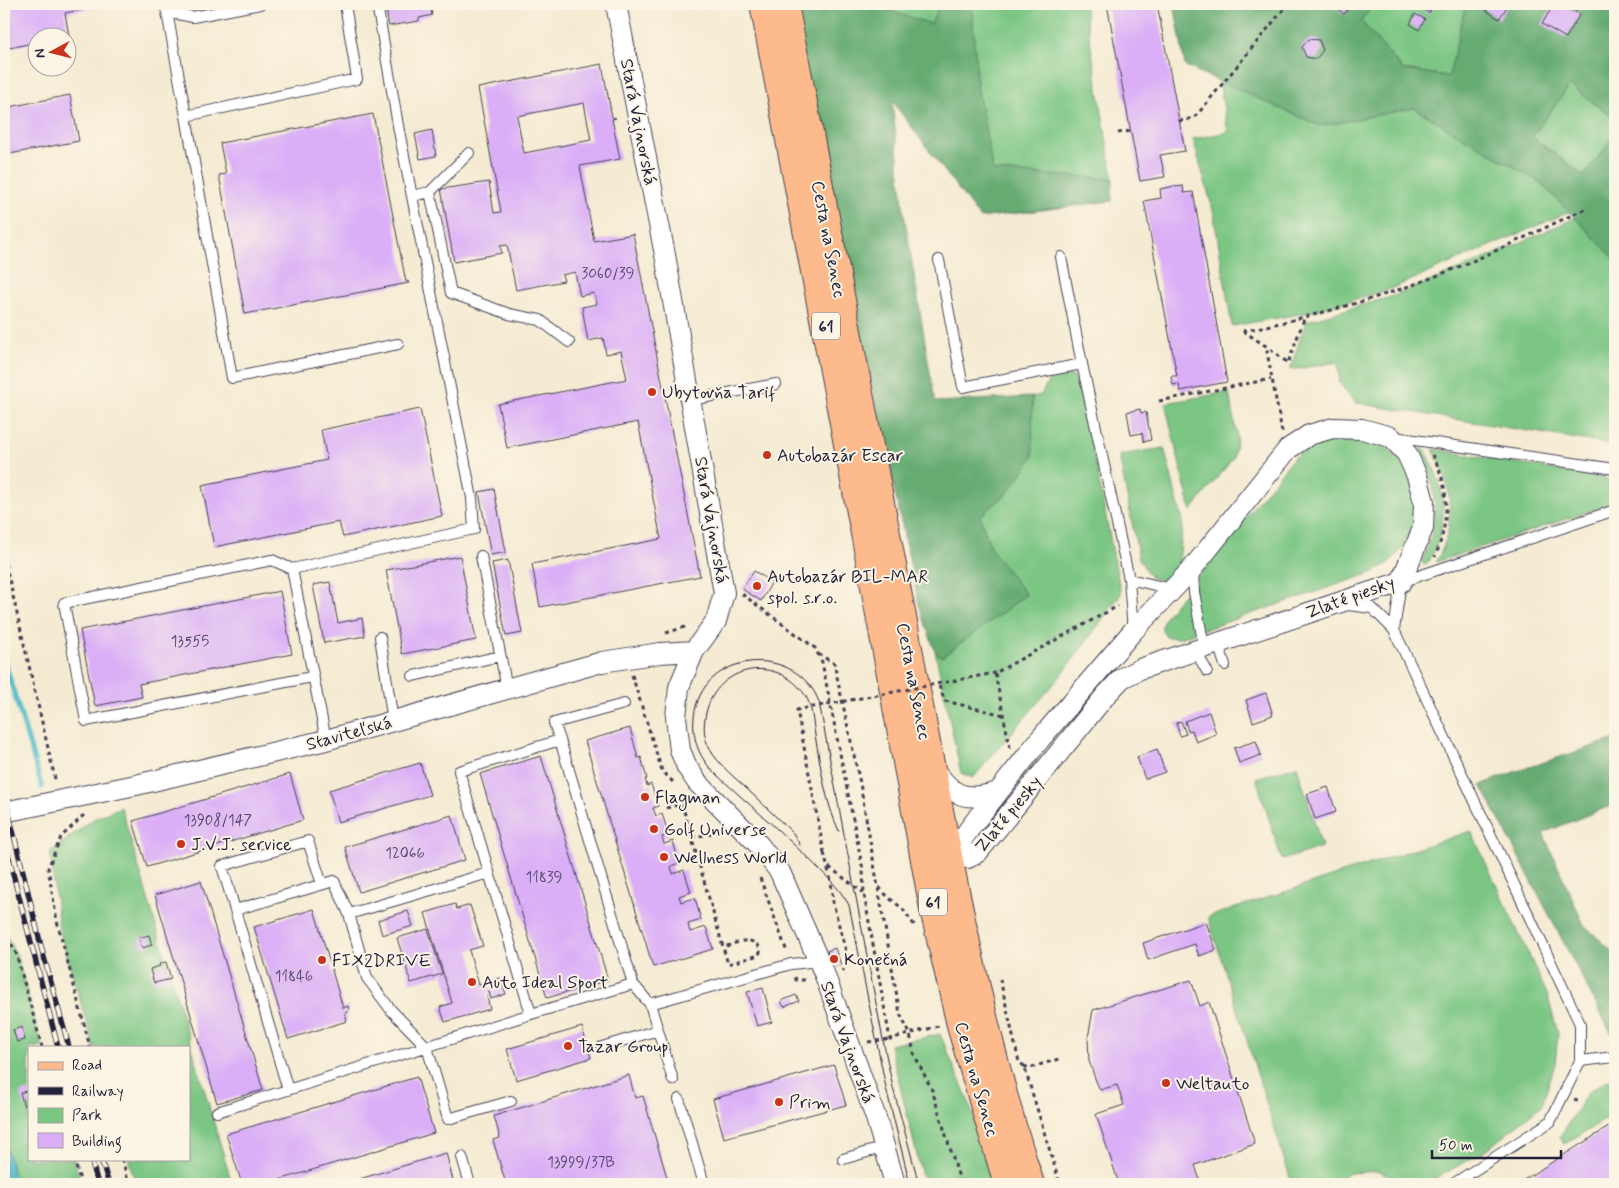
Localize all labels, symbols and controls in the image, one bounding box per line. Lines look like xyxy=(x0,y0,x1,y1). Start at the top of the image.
north arrow xyxy=(28,28,78,78)
text: N xyxy=(31,48,50,59)
street label: Stará Vajnorská xyxy=(614,57,662,188)
street label: Cesta na Senec xyxy=(805,179,851,300)
house number: 3060/39 xyxy=(581,264,635,284)
road number: 61 xyxy=(812,312,840,340)
place label: Ubytovňa Tarif xyxy=(662,381,775,405)
marker: Ubytovňa Tarif xyxy=(646,386,658,398)
place label: Autobazár Escar xyxy=(777,444,904,468)
marker: Autobazár Escar xyxy=(761,449,773,461)
street label: Stará Vajnorská xyxy=(688,455,734,586)
place label: Autobazár BIL-MAR spol. s.r.o. xyxy=(767,565,928,610)
street label: Zlaté piesky xyxy=(1303,571,1398,625)
marker: Autobazár BIL-MAR spol. s.r.o. xyxy=(751,580,763,592)
street label: Cesta na Senec xyxy=(890,621,936,742)
house number: 13555 xyxy=(171,632,209,652)
street label: Staviteľská xyxy=(304,711,395,757)
street label: Zlaté piesky xyxy=(970,771,1048,858)
place label: Flagman xyxy=(655,786,721,811)
marker: Flagman xyxy=(639,791,651,803)
house number: 13908/147 xyxy=(184,811,252,831)
place label: Golf Universe xyxy=(664,818,767,842)
marker: Golf Universe xyxy=(648,823,660,835)
place label: J.V.J. service xyxy=(191,833,291,857)
marker: J.V.J. service xyxy=(175,838,187,850)
house number: 12066 xyxy=(385,844,425,864)
place label: Wellness World xyxy=(674,846,787,870)
marker: Wellness World xyxy=(658,851,670,863)
house number: 11839 xyxy=(526,868,562,888)
road number: 61 xyxy=(919,889,947,916)
place label: Konečná xyxy=(844,948,908,972)
place label: FIX2DRIVE xyxy=(332,949,432,973)
marker: Konečná xyxy=(828,953,840,965)
marker: FIX2DRIVE xyxy=(316,954,328,966)
house number: 11846 xyxy=(275,967,313,987)
place label: Auto Ideal Sport xyxy=(482,971,608,995)
marker: Auto Ideal Sport xyxy=(466,976,478,988)
street label: Stará Vajnorská xyxy=(814,978,880,1107)
street label: Cesta na Senec xyxy=(948,1019,1004,1140)
place label: Tazar Group xyxy=(578,1035,669,1059)
marker: Tazar Group xyxy=(562,1040,574,1052)
legend xyxy=(28,1046,190,1160)
text: Road xyxy=(72,1056,102,1076)
place label: Weltauto xyxy=(1176,1072,1249,1096)
marker: Weltauto xyxy=(1160,1077,1172,1089)
text: Railway xyxy=(72,1082,124,1102)
place label: Prim xyxy=(789,1091,831,1115)
marker: Prim xyxy=(773,1096,785,1108)
text: Park xyxy=(72,1106,102,1126)
scale bar xyxy=(1432,1128,1560,1160)
text: Building xyxy=(72,1132,122,1153)
text: 50 m xyxy=(1439,1136,1473,1156)
house number: 13999/37B xyxy=(547,1153,615,1173)

